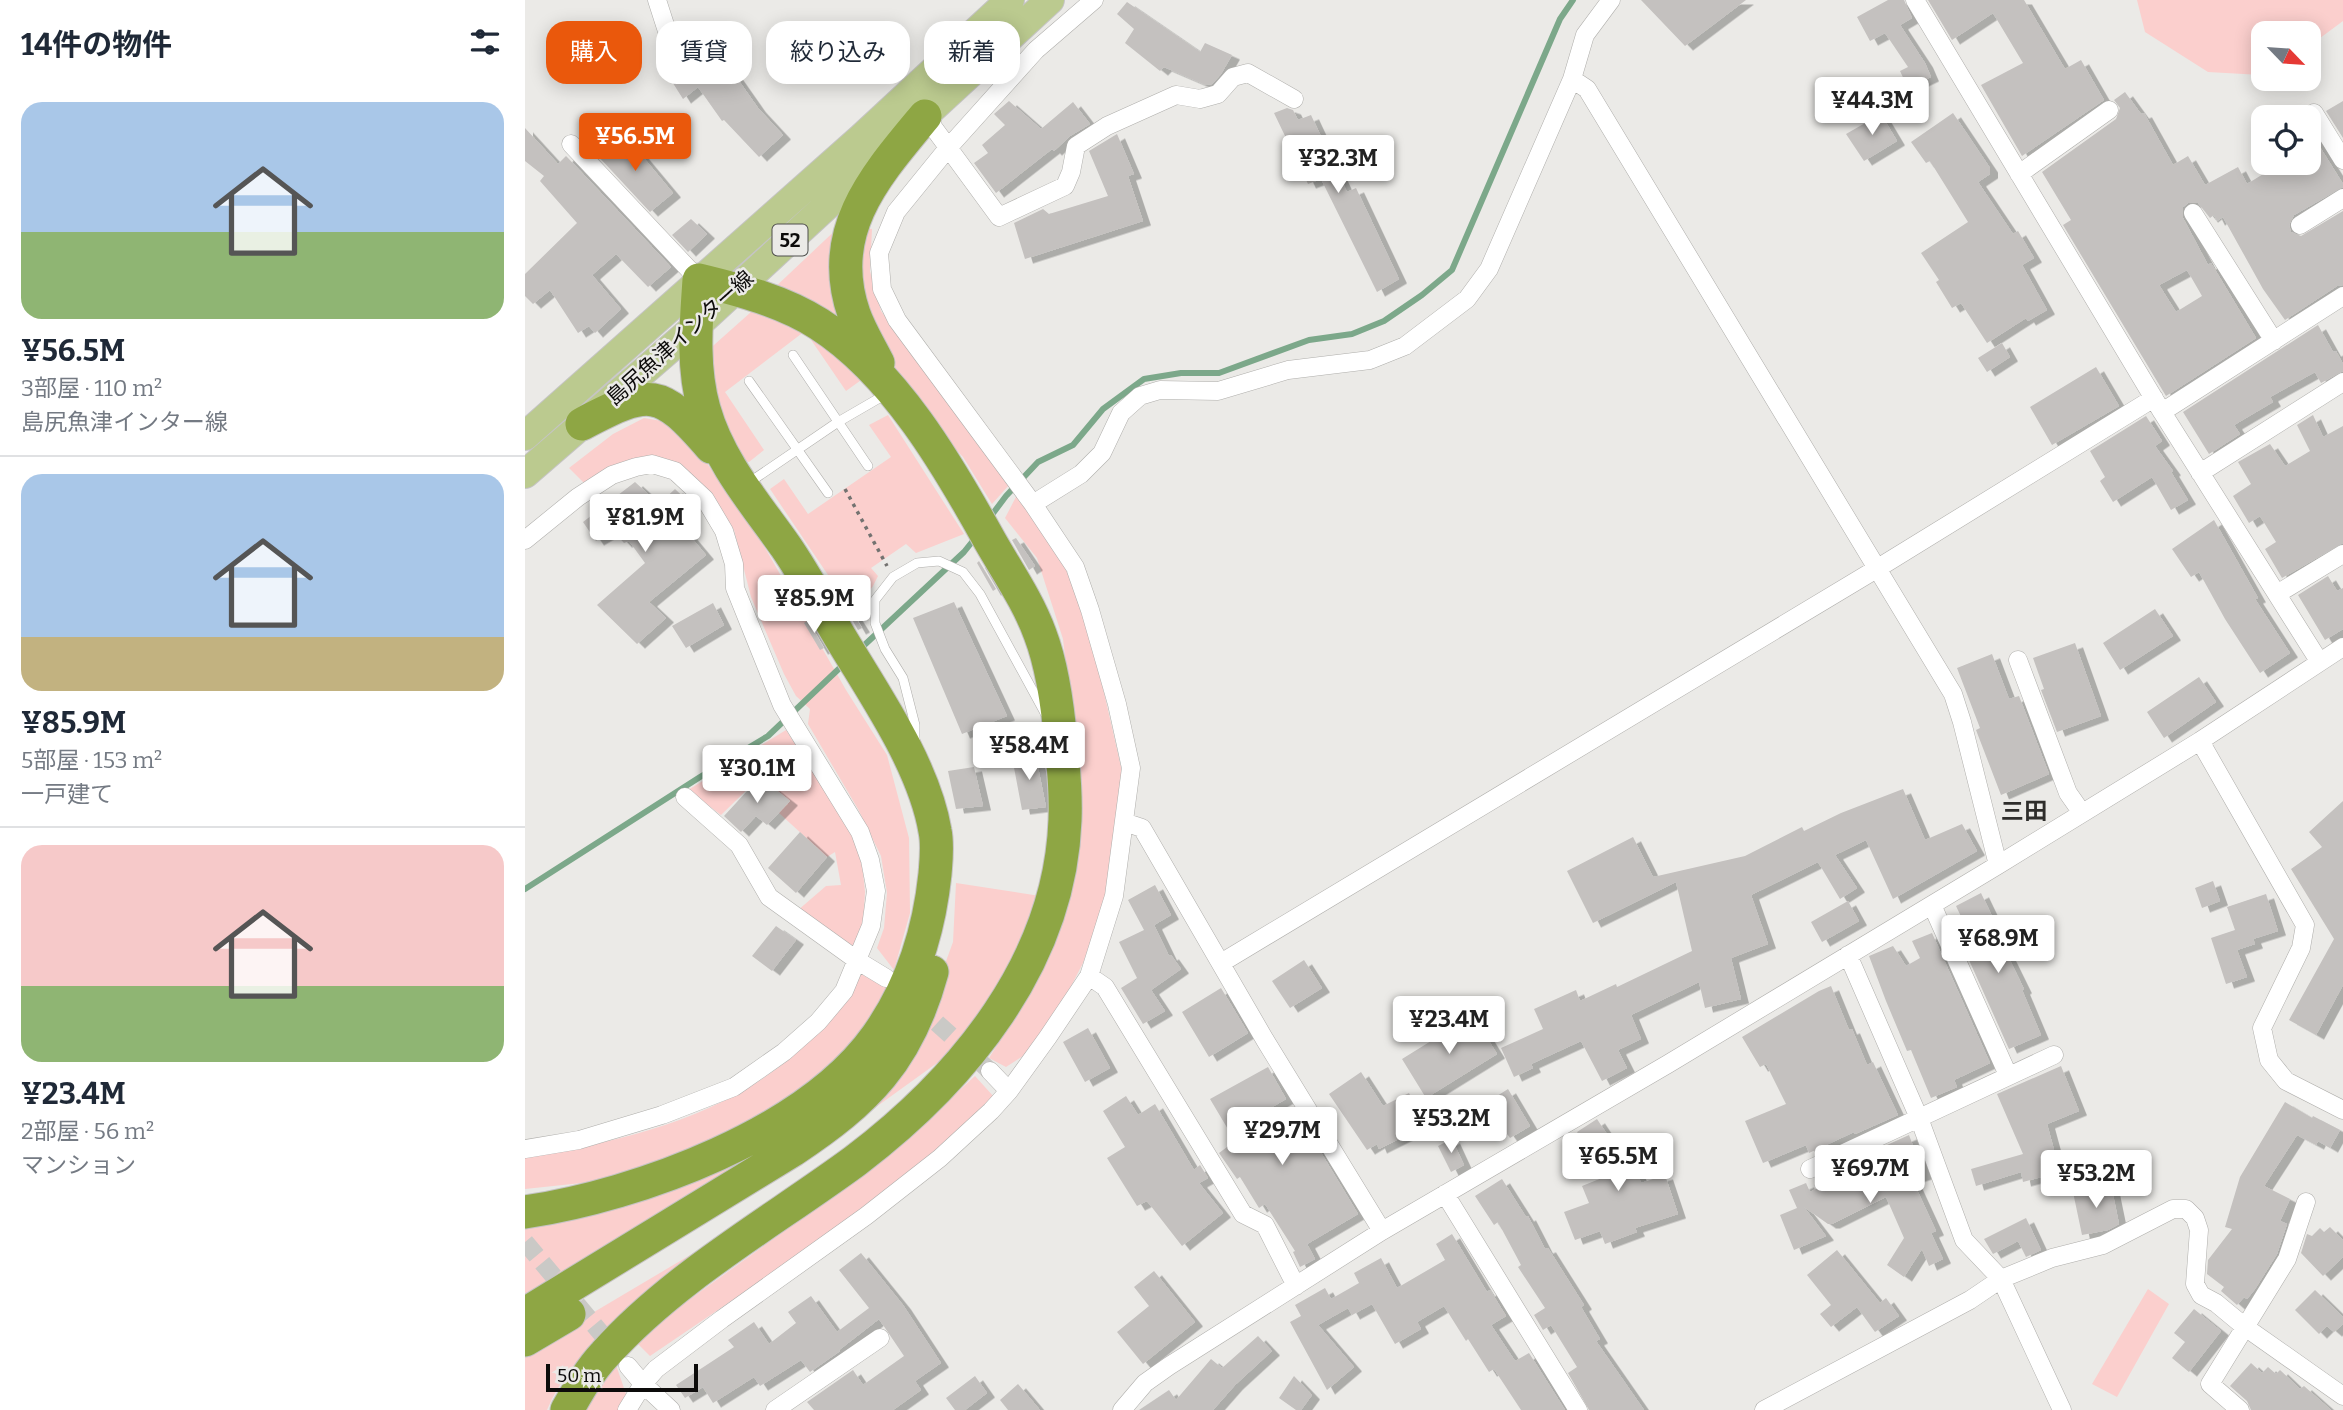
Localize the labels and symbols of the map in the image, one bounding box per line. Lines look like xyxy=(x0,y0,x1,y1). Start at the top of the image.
north arrow xyxy=(2251,21,2321,91)
pin: ¥44.3M xyxy=(1815,78,1929,137)
pin: ¥56.5M xyxy=(578,114,692,173)
pin: ¥32.3M xyxy=(1281,136,1395,195)
road number: 52 xyxy=(772,224,807,256)
street label: 島尻魚津インター線 xyxy=(601,265,759,411)
pin: ¥81.9M xyxy=(588,494,702,554)
pin: ¥85.9M xyxy=(757,576,871,635)
pin: ¥58.4M xyxy=(972,722,1086,782)
pin: ¥30.1M xyxy=(700,746,814,805)
district label: 三田 xyxy=(2001,797,2047,825)
pin: ¥68.9M xyxy=(1941,916,2055,975)
pin: ¥23.4M xyxy=(1392,996,1506,1056)
pin: ¥53.2M xyxy=(1394,1096,1508,1155)
pin: ¥29.7M xyxy=(1225,1108,1339,1167)
pin: ¥65.5M xyxy=(1561,1134,1675,1193)
pin: ¥69.7M xyxy=(1813,1146,1927,1205)
pin: ¥53.2M xyxy=(2039,1150,2153,1210)
scale bar xyxy=(546,1361,698,1393)

